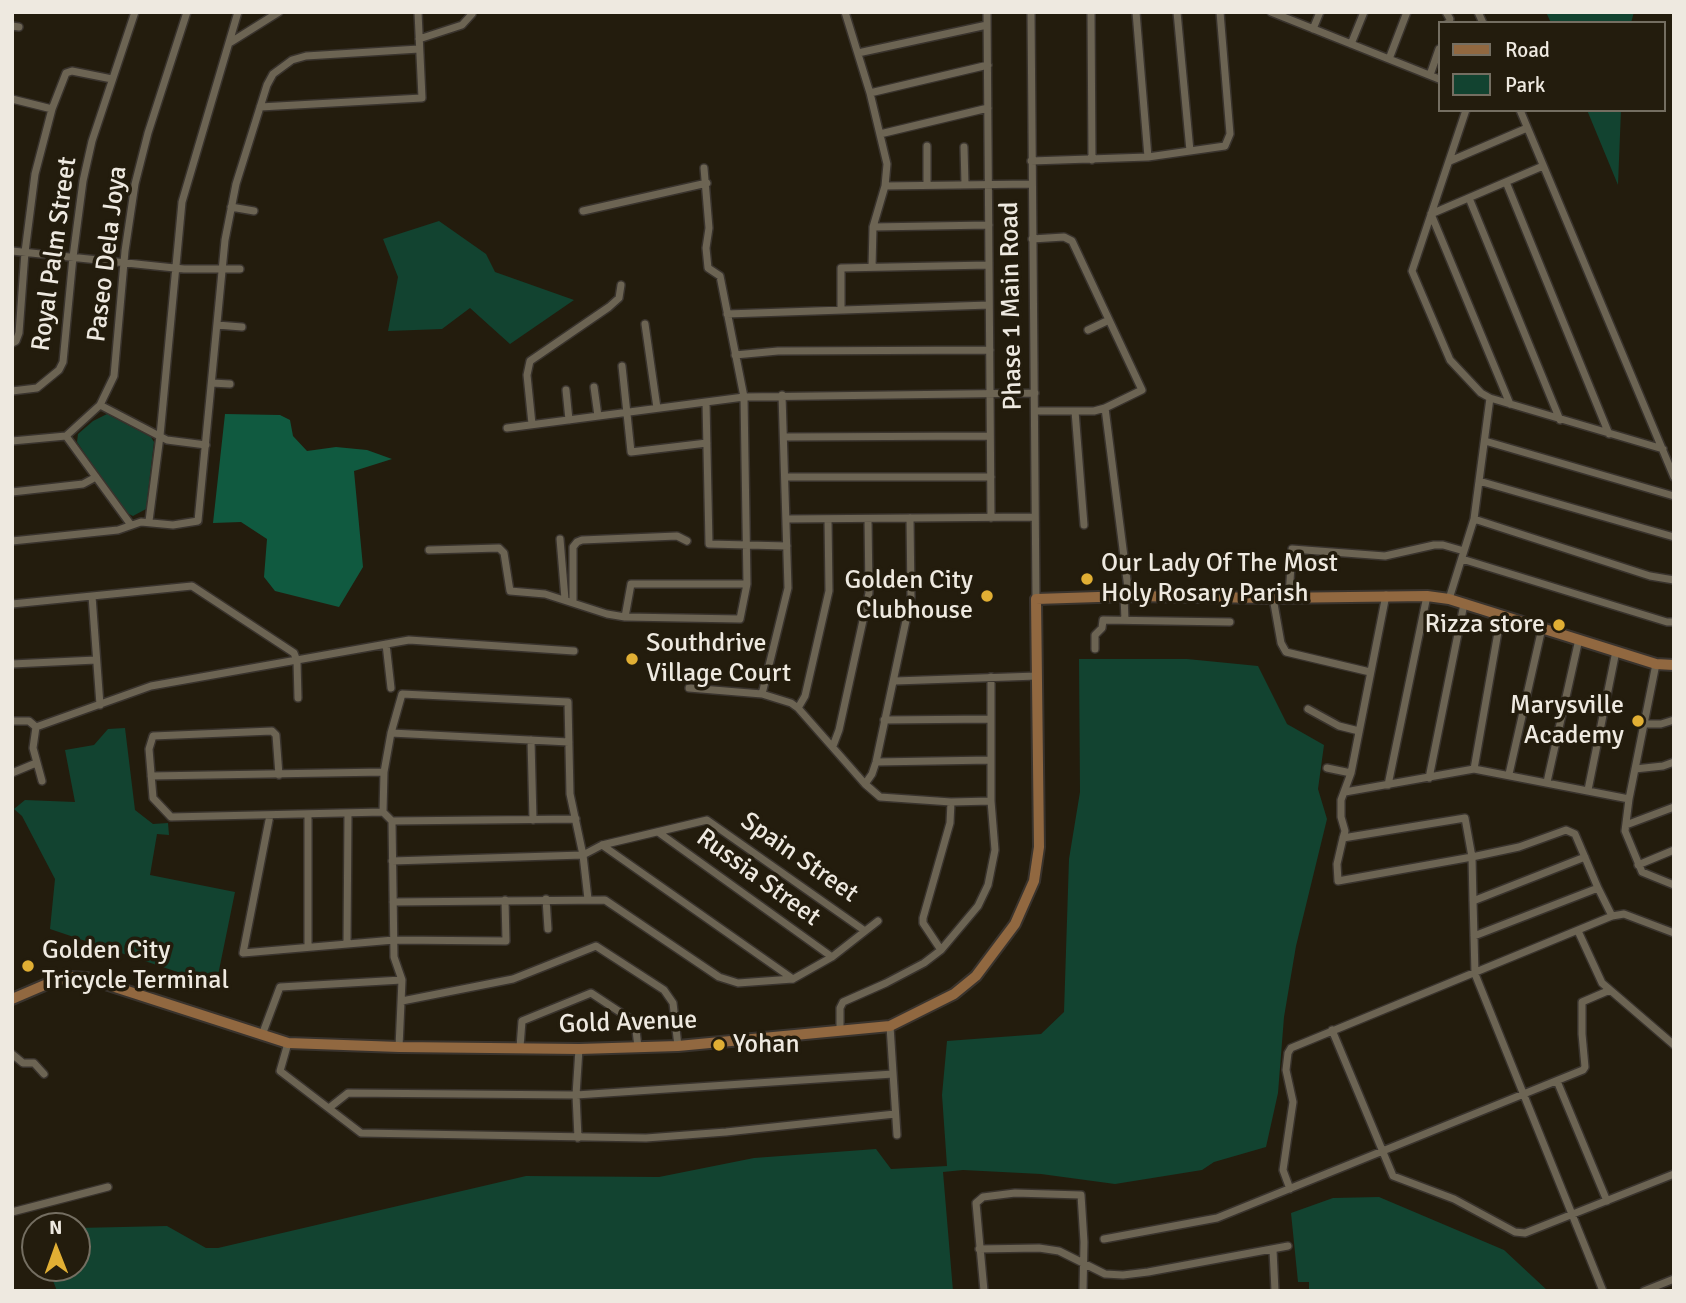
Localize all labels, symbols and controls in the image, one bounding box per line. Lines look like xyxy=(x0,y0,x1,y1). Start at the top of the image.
legend xyxy=(1438,21,1665,112)
text: Road xyxy=(1505,37,1550,63)
text: Park xyxy=(1505,72,1545,98)
street label: Royal Palm Street xyxy=(26,155,84,353)
street label: Paseo Dela Joya xyxy=(82,164,134,344)
street label: Phase 1 Main Road xyxy=(995,201,1029,411)
place label: Our Lady Of The Most Holy Rosary Parish xyxy=(1101,548,1338,610)
place label: Golden City Clubhouse xyxy=(845,565,973,626)
marker: Our Lady Of The Most Holy Rosary Parish xyxy=(1079,571,1095,587)
marker: Golden City Clubhouse xyxy=(979,588,995,604)
place label: Rizza store xyxy=(1424,609,1545,641)
marker: Rizza store xyxy=(1551,617,1567,633)
place label: Southdrive Village Court xyxy=(646,628,791,690)
marker: Southdrive Village Court xyxy=(624,651,640,667)
place label: Marysville Academy xyxy=(1510,690,1624,752)
marker: Marysville Academy xyxy=(1630,713,1646,729)
street label: Spain Street xyxy=(734,806,864,910)
street label: Russia Street xyxy=(690,823,826,933)
place label: Golden City Tricycle Terminal xyxy=(42,935,229,996)
marker: Golden City Tricycle Terminal xyxy=(20,958,36,974)
street label: Gold Avenue xyxy=(558,1005,698,1041)
place label: Yohan xyxy=(733,1029,800,1061)
marker: Yohan xyxy=(711,1037,727,1053)
north arrow xyxy=(21,1212,91,1282)
text: N xyxy=(49,1216,62,1240)

